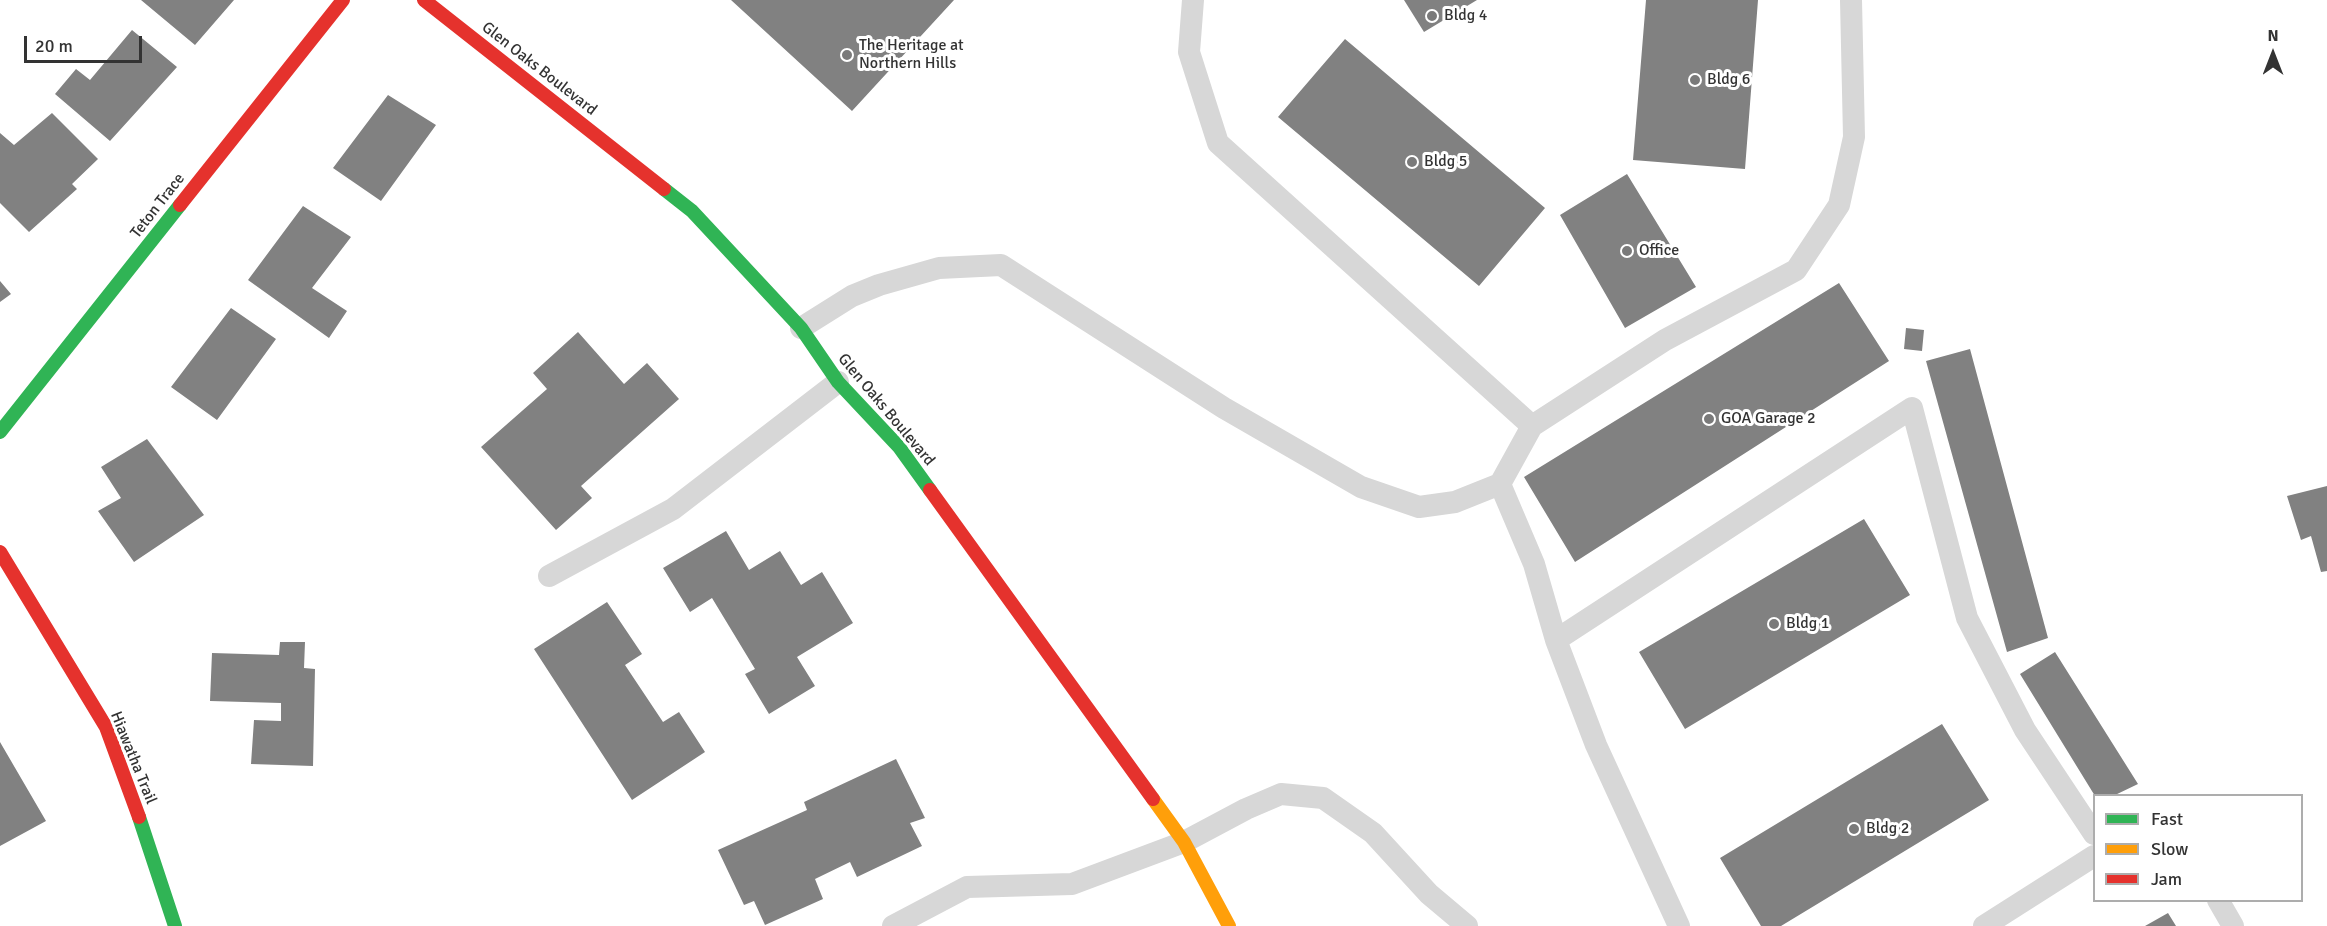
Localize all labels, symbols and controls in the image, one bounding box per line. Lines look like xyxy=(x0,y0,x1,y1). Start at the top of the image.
place label: Bldg 4 xyxy=(1444,6,1487,26)
marker: Bldg 4 xyxy=(1425,9,1439,23)
street label: Glen Oaks Boulevard xyxy=(478,18,600,120)
scale bar xyxy=(27,24,146,62)
north arrow xyxy=(2243,24,2303,84)
text: N xyxy=(2267,26,2279,46)
text: 20 m xyxy=(35,35,73,57)
place label: The Heritage at Northern Hills xyxy=(859,36,963,74)
marker: The Heritage at Northern Hills xyxy=(840,48,854,62)
place label: Bldg 6 xyxy=(1707,70,1750,90)
marker: Bldg 6 xyxy=(1688,73,1702,87)
place label: Bldg 5 xyxy=(1424,152,1467,172)
marker: Bldg 5 xyxy=(1405,155,1419,169)
street label: Teton Trace xyxy=(127,170,189,242)
place label: Office xyxy=(1639,241,1679,261)
marker: Office xyxy=(1620,244,1634,258)
street label: Glen Oaks Boulevard xyxy=(833,350,939,470)
place label: GOA Garage 2 xyxy=(1721,409,1816,429)
marker: GOA Garage 2 xyxy=(1702,412,1716,426)
place label: Bldg 1 xyxy=(1786,614,1829,634)
marker: Bldg 1 xyxy=(1767,617,1781,631)
street label: Hiawatha Trail xyxy=(106,709,160,807)
legend xyxy=(2093,794,2303,902)
text: Fast xyxy=(2151,808,2183,830)
place label: Bldg 2 xyxy=(1866,819,1909,839)
marker: Bldg 2 xyxy=(1847,822,1861,836)
text: Slow xyxy=(2151,838,2188,860)
text: Jam xyxy=(2151,868,2182,890)

